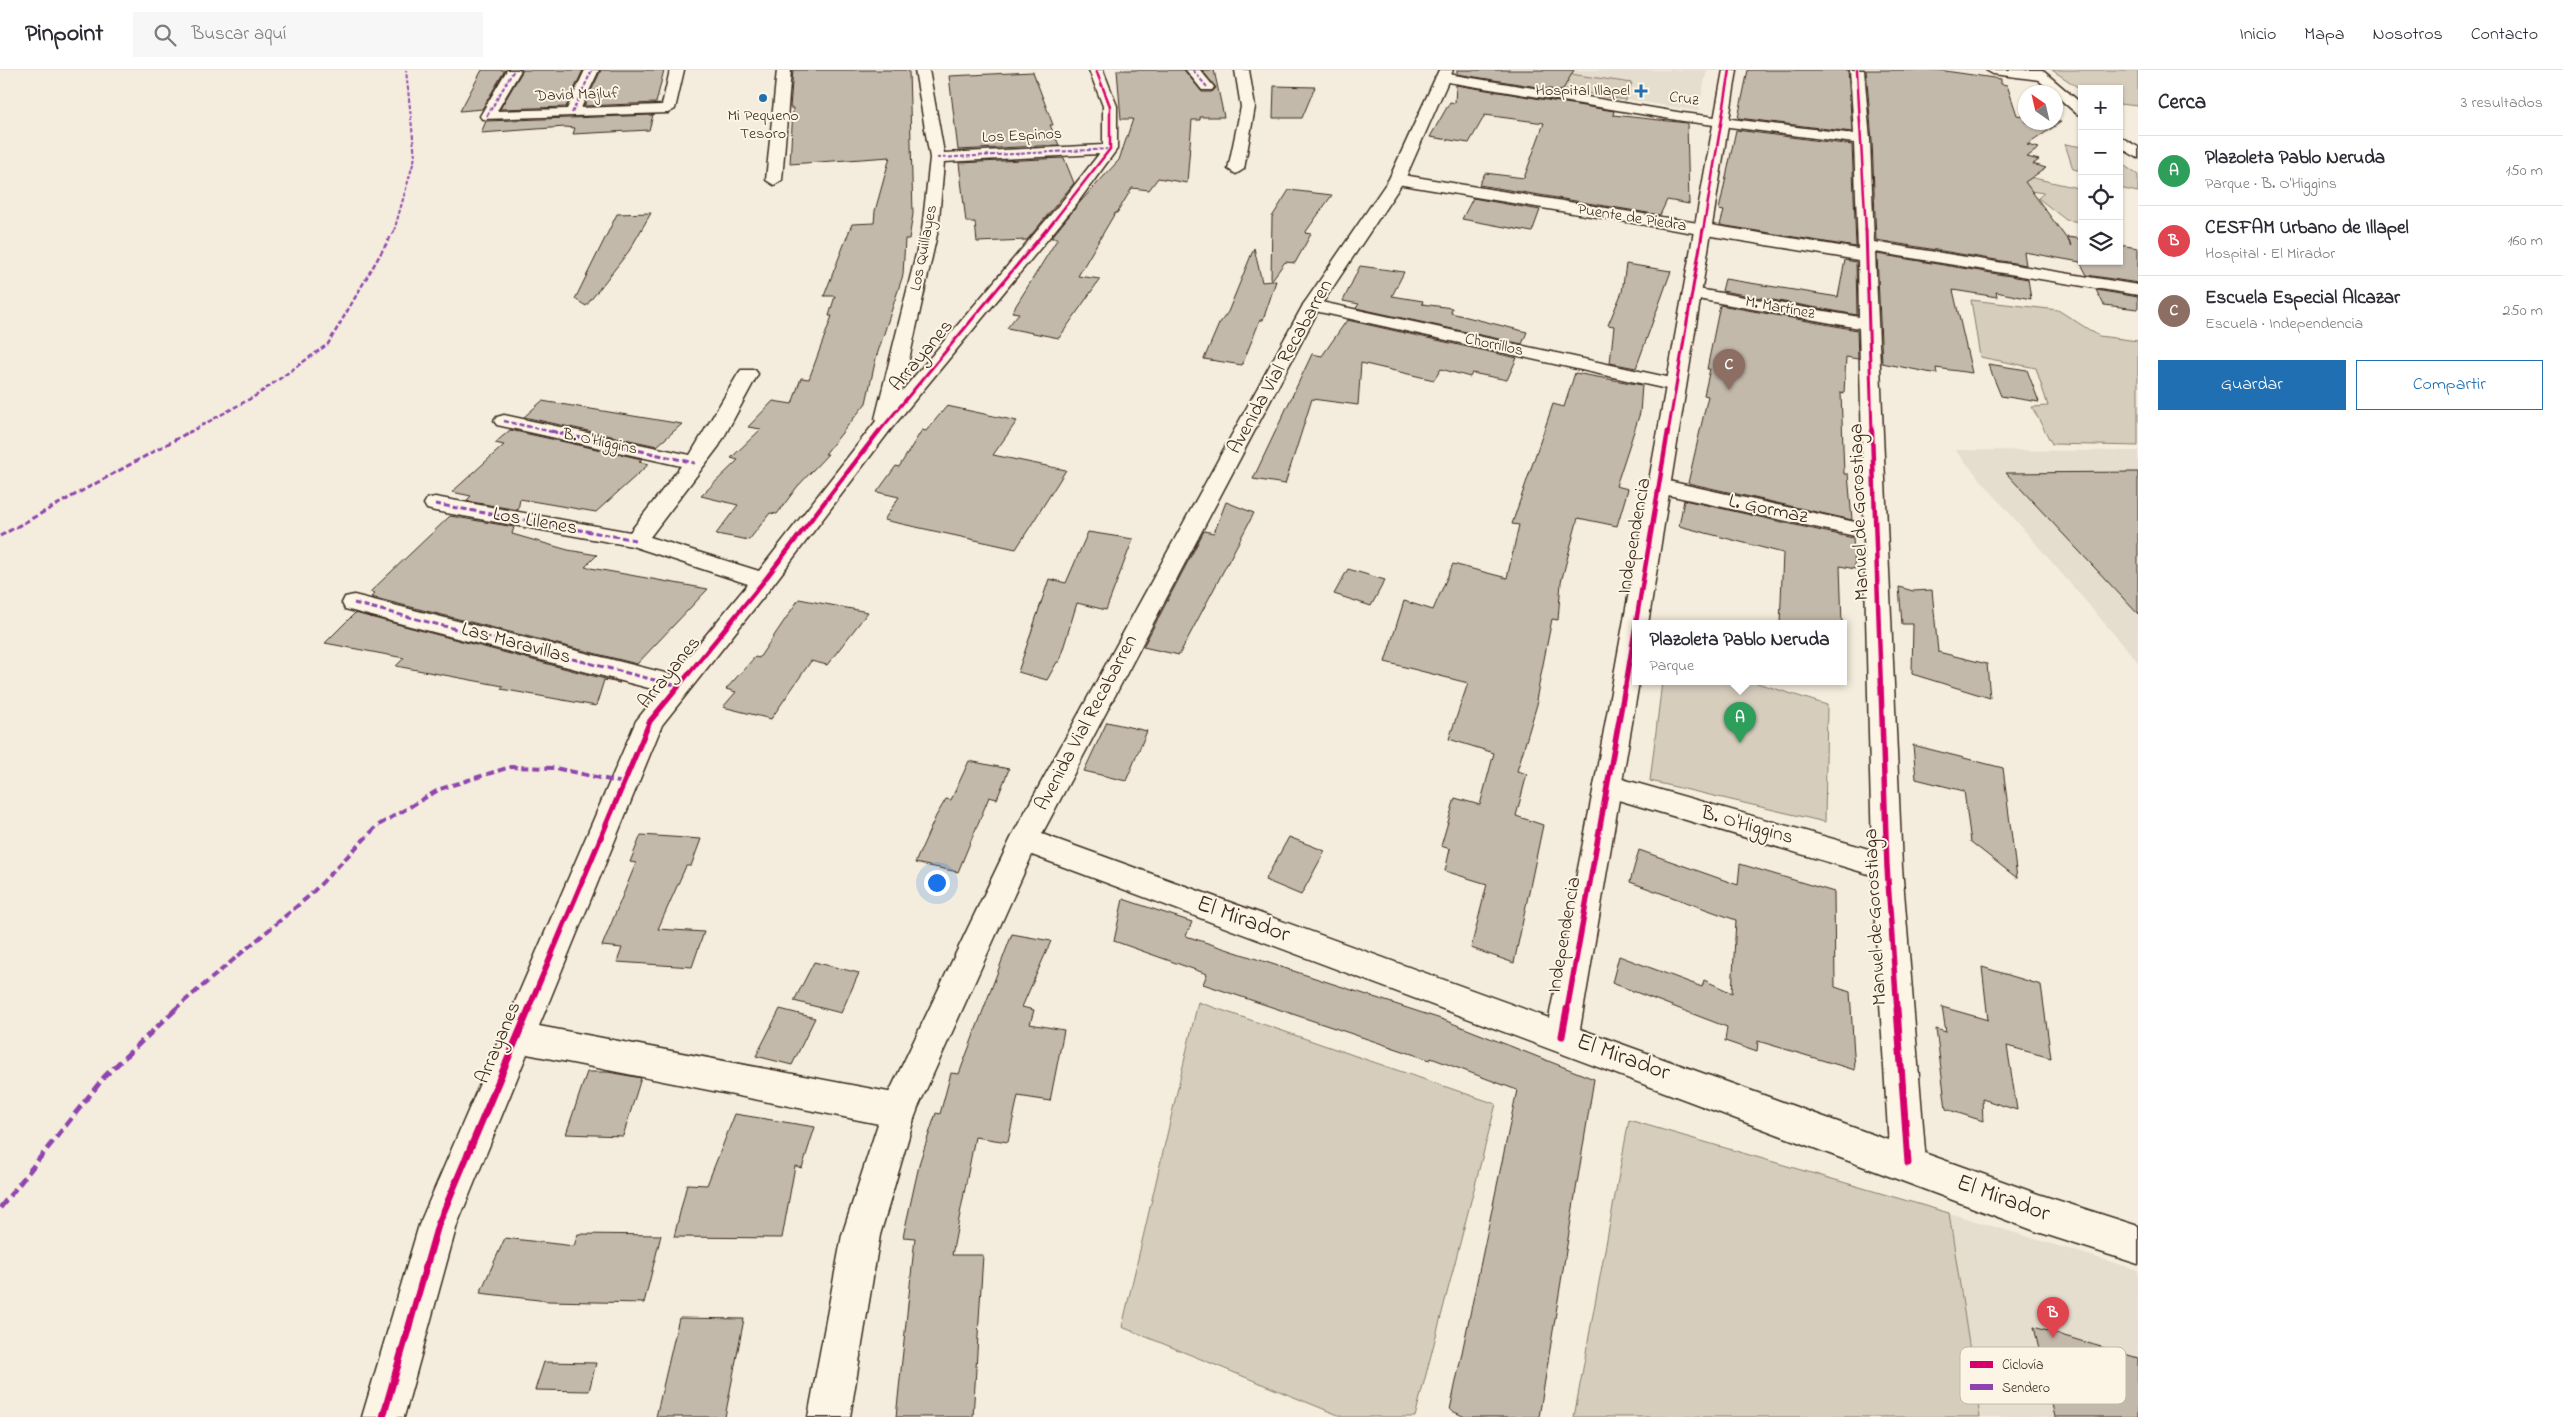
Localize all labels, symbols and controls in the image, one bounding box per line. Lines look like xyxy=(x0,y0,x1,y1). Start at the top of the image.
search box xyxy=(133,12,483,57)
text: Pinpoint xyxy=(25,17,103,52)
icon: search xyxy=(151,21,179,49)
text: Buscar aquí xyxy=(191,21,286,48)
text: Inicio xyxy=(2239,22,2276,48)
text: Mapa xyxy=(2304,22,2345,48)
text: Nosotros xyxy=(2373,22,2443,48)
text: Contacto xyxy=(2471,22,2538,48)
place label: Hospital Illapel xyxy=(1536,79,1630,103)
street label: David Majluf xyxy=(534,82,620,108)
marker: Hospital Illapel xyxy=(1634,84,1648,98)
street label: Cruz xyxy=(1668,85,1701,113)
north arrow xyxy=(2018,85,2063,130)
map controls xyxy=(2078,85,2123,265)
button: + xyxy=(2078,85,2123,130)
text: Cerca xyxy=(2158,88,2206,118)
text: 3 resultados xyxy=(2461,91,2543,115)
marker: Mi Pequeno Tesoro xyxy=(757,92,769,104)
place label: Mi Pequeno Tesoro xyxy=(727,104,799,146)
street label: Los Espinos xyxy=(981,122,1063,150)
button: − xyxy=(2078,130,2123,175)
text: Plazoleta Pablo Neruda xyxy=(2205,145,2385,172)
text: A xyxy=(2169,159,2179,183)
text: 150 m xyxy=(2505,159,2543,183)
text: Parque · B. O'Higgins xyxy=(2205,172,2337,196)
button: locate xyxy=(2078,175,2123,220)
street label: Puente de Piedra xyxy=(1576,198,1688,238)
street label: Los Quillayes xyxy=(904,203,944,293)
text: CESFAM Urbano de Illapel xyxy=(2205,215,2409,242)
button: layers xyxy=(2078,220,2123,265)
text: B xyxy=(2169,229,2179,253)
text: 160 m xyxy=(2508,229,2543,253)
text: Hospital · El Mirador xyxy=(2205,242,2335,266)
street label: Avenida Vial Recabarren xyxy=(1221,274,1341,460)
text: Escuela Especial Alcazar xyxy=(2205,285,2400,312)
street label: M. Martínez xyxy=(1743,290,1817,326)
text: C xyxy=(2170,299,2178,323)
text: 250 m xyxy=(2503,299,2543,323)
text: Escuela · Independencia xyxy=(2205,312,2363,336)
street label: Arrayanes xyxy=(883,314,961,398)
street label: Chorrillos xyxy=(1462,327,1526,363)
pin: C xyxy=(1713,349,1745,390)
button: Guardar xyxy=(2158,360,2346,410)
button: Compartir xyxy=(2356,360,2543,410)
street label: B. O'Higgins xyxy=(560,422,640,462)
street label: Manuel de Gorostiaga xyxy=(1842,423,1879,601)
street label: Independencia xyxy=(1610,475,1660,597)
street label: L. Gormaz xyxy=(1726,487,1811,533)
street label: Los Lilenes xyxy=(490,500,580,544)
street label: Las Maravillas xyxy=(458,615,574,673)
popup xyxy=(1632,620,1847,685)
text: Plazoleta Pablo Neruda xyxy=(1649,627,1830,654)
street label: Arrayanes xyxy=(632,630,708,716)
street label: Avenida Vial Recabarren xyxy=(1028,630,1146,816)
text: Parque xyxy=(1649,654,1694,678)
pin: A xyxy=(1724,702,1756,743)
street label: B. O'Higgins xyxy=(1696,799,1796,854)
street label: Manuel de Gorostiaga xyxy=(1857,828,1896,1006)
your location xyxy=(924,870,950,896)
street label: Independencia xyxy=(1540,874,1590,996)
street label: El Mirador xyxy=(1191,887,1295,953)
street label: Arrayanes xyxy=(469,998,529,1088)
street label: El Mirador xyxy=(1571,1025,1675,1091)
street label: El Mirador xyxy=(1951,1166,2055,1232)
pin: B xyxy=(2037,1297,2069,1338)
legend xyxy=(1960,1347,2126,1404)
text: Ciclovía xyxy=(2002,1355,2044,1376)
text: Sendero xyxy=(2002,1378,2050,1399)

